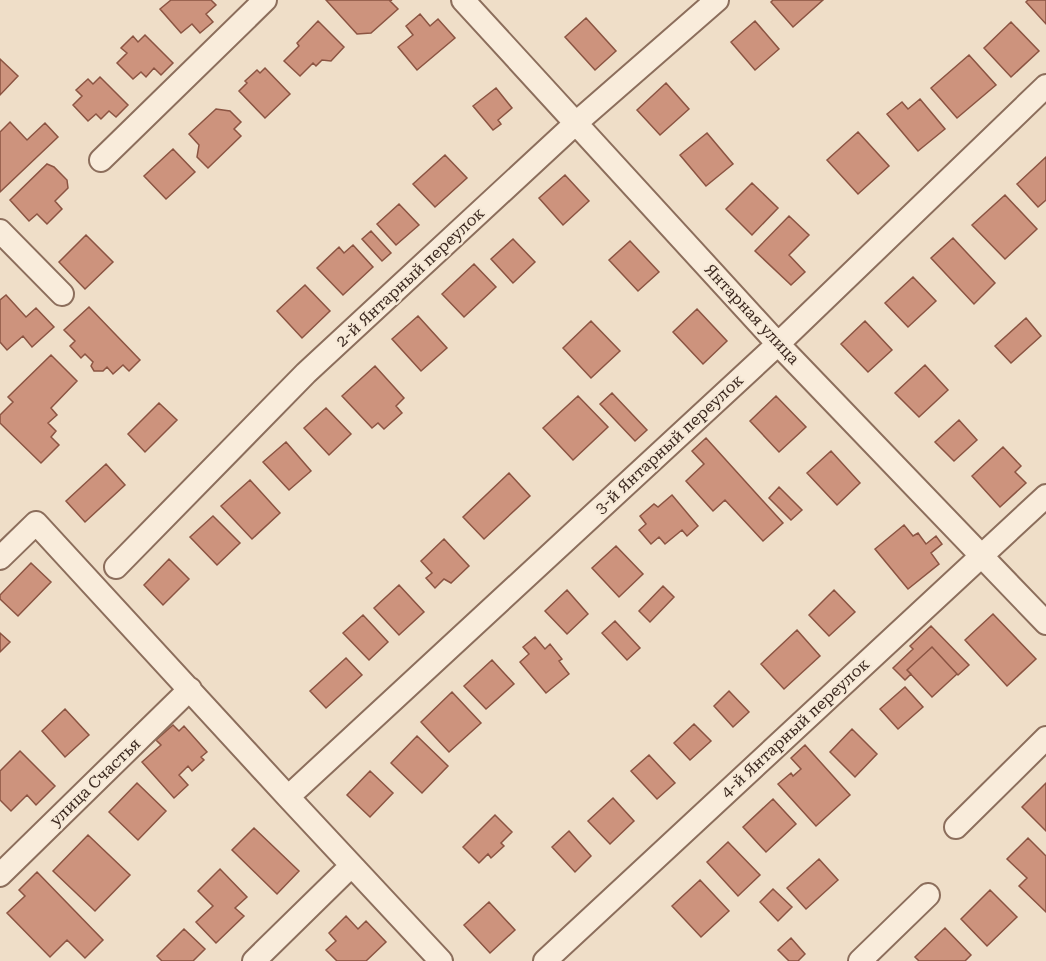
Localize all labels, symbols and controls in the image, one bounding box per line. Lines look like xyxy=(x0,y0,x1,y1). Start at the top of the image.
street label: 2-й Янтарный переулок xyxy=(332,203,488,351)
street label: Янтарная улица xyxy=(701,260,804,368)
street label: 3-й Янтарный переулок xyxy=(591,370,747,518)
street label: 4-й Янтарный переулок xyxy=(717,654,873,802)
street label: улица Счастья xyxy=(46,734,144,830)

